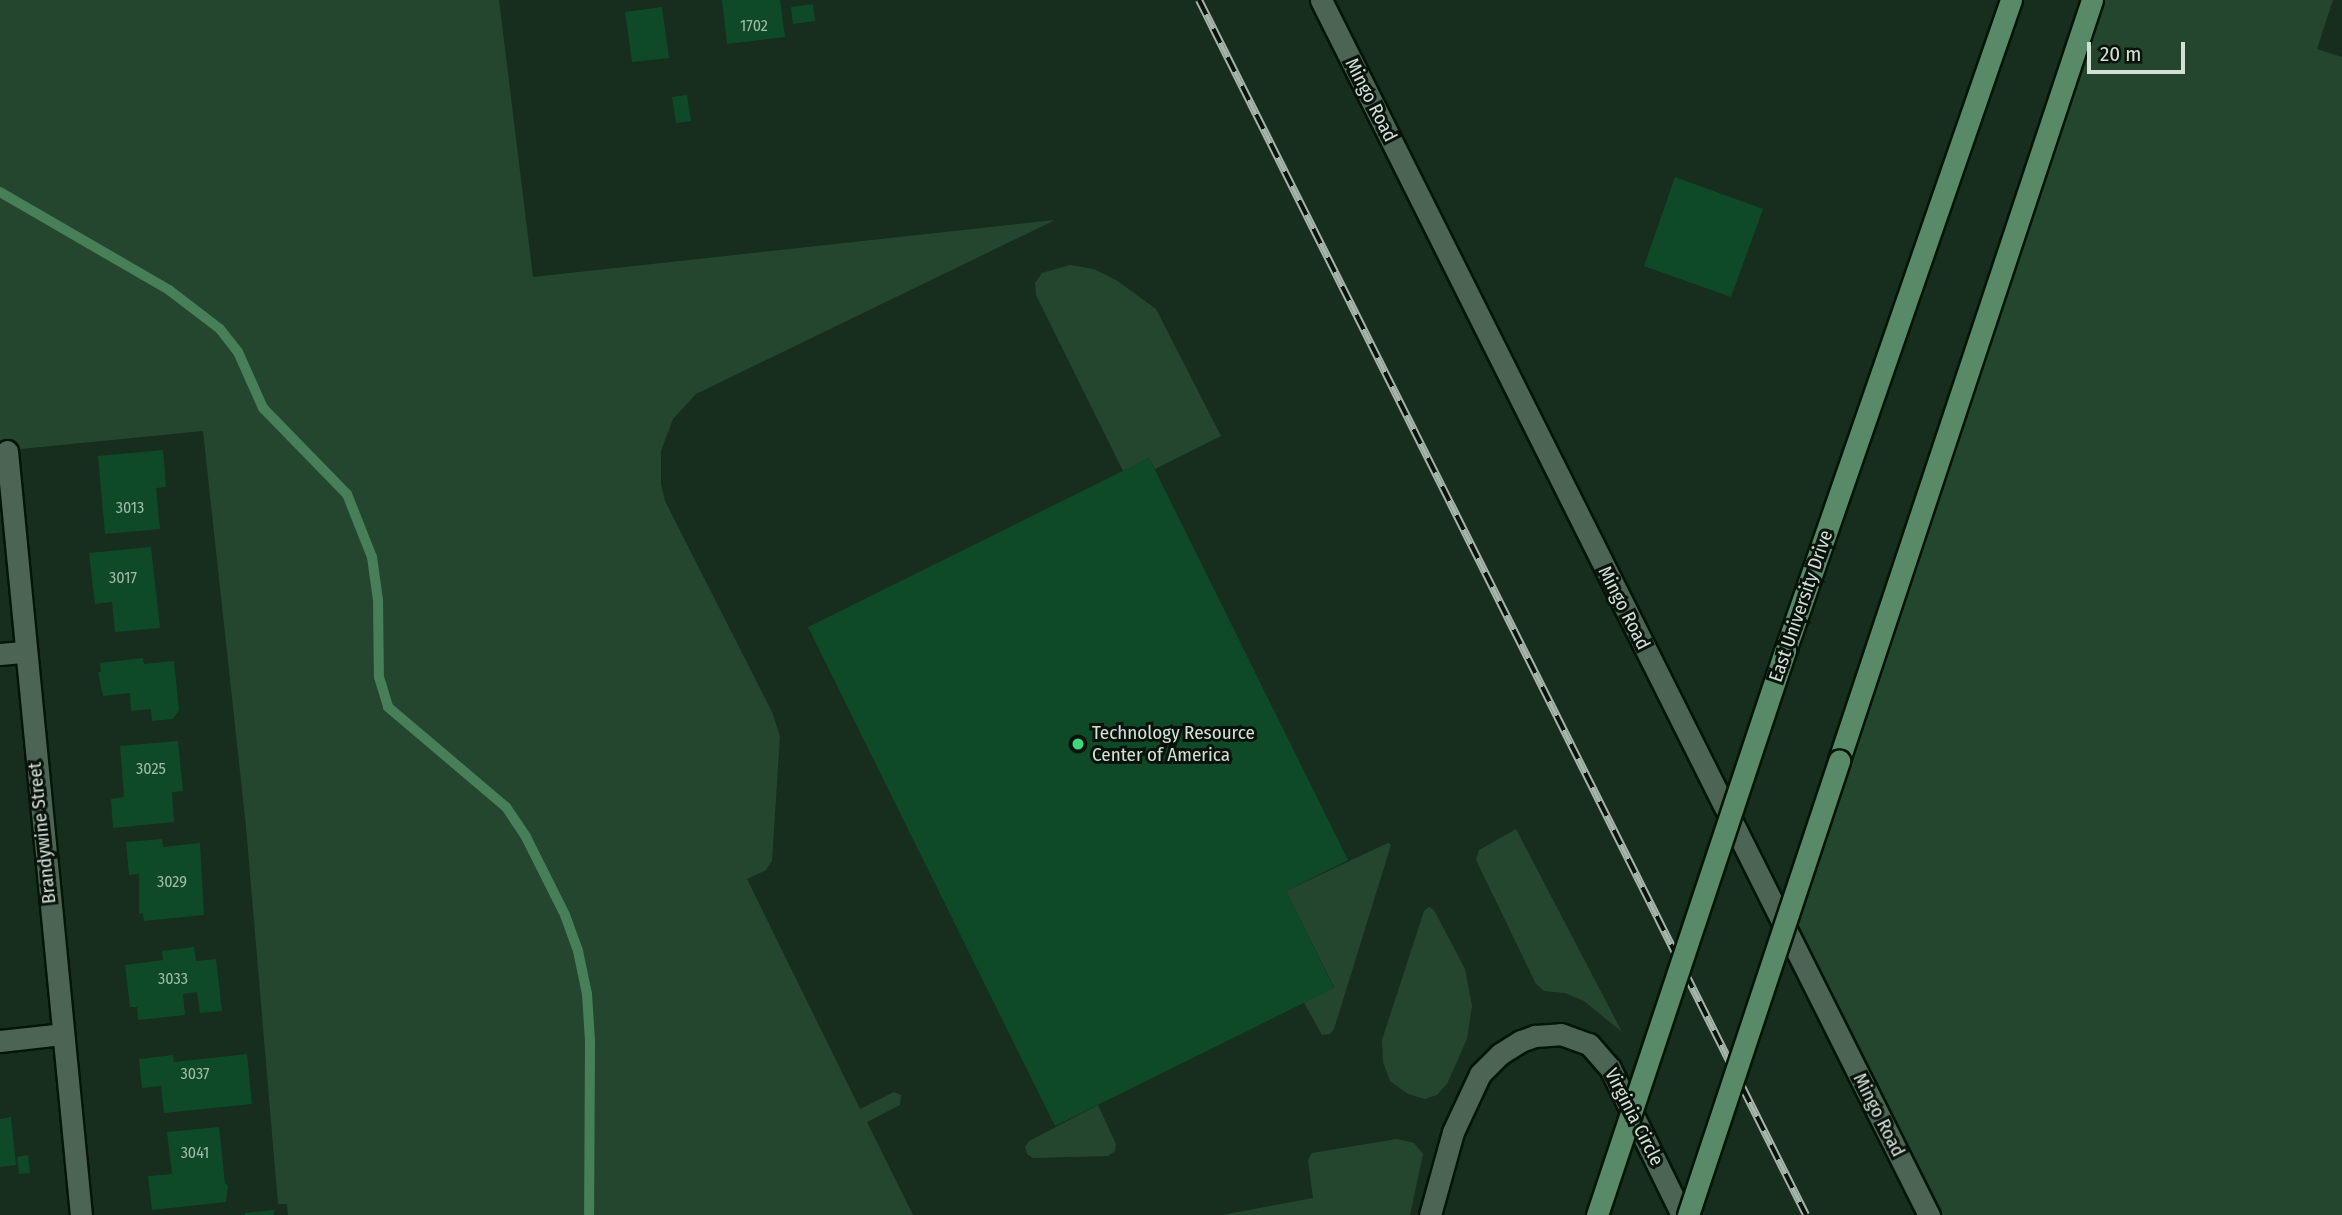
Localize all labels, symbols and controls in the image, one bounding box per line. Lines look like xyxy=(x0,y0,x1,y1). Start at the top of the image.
house number: 1702 xyxy=(740,16,768,36)
scale bar xyxy=(2090,28,2188,72)
text: 20 m xyxy=(2100,41,2141,67)
street label: Mingo Road xyxy=(1340,54,1402,146)
house number: 3013 xyxy=(116,498,144,518)
street label: East University Drive xyxy=(1764,527,1838,685)
street label: Mingo Road xyxy=(1593,562,1655,654)
house number: 3017 xyxy=(109,568,137,588)
place label: Technology Resource Center of America xyxy=(1092,722,1255,766)
marker: Technology Resource Center of America xyxy=(1070,736,1086,752)
house number: 3025 xyxy=(136,759,166,779)
street label: Brandywine Street xyxy=(23,761,61,905)
house number: 3029 xyxy=(157,872,187,892)
house number: 3033 xyxy=(158,969,188,989)
house number: 3037 xyxy=(180,1064,210,1084)
street label: Virginia Circle xyxy=(1600,1065,1668,1169)
street label: Mingo Road xyxy=(1848,1069,1910,1161)
house number: 3041 xyxy=(181,1143,209,1163)

